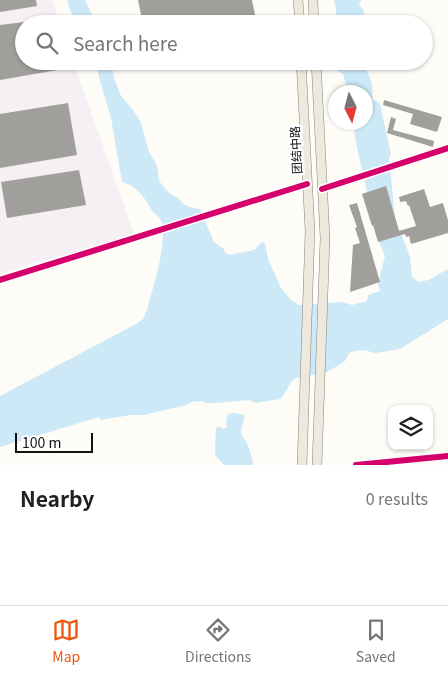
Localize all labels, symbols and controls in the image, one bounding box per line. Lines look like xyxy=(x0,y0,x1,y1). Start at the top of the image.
search box xyxy=(15,15,433,70)
icon: search xyxy=(33,29,61,57)
text: Search here xyxy=(73,29,177,56)
north arrow xyxy=(328,85,373,130)
street label: 团结中路 xyxy=(285,126,305,174)
map controls xyxy=(388,405,433,450)
button: layers xyxy=(388,405,433,450)
scale bar xyxy=(15,430,92,453)
text: 100 m xyxy=(22,432,61,452)
text: Nearby xyxy=(20,483,94,513)
text: 0 results xyxy=(366,486,428,510)
tab: Map xyxy=(52,616,80,666)
tab: Directions xyxy=(185,616,251,666)
tab: Saved xyxy=(356,616,396,666)

